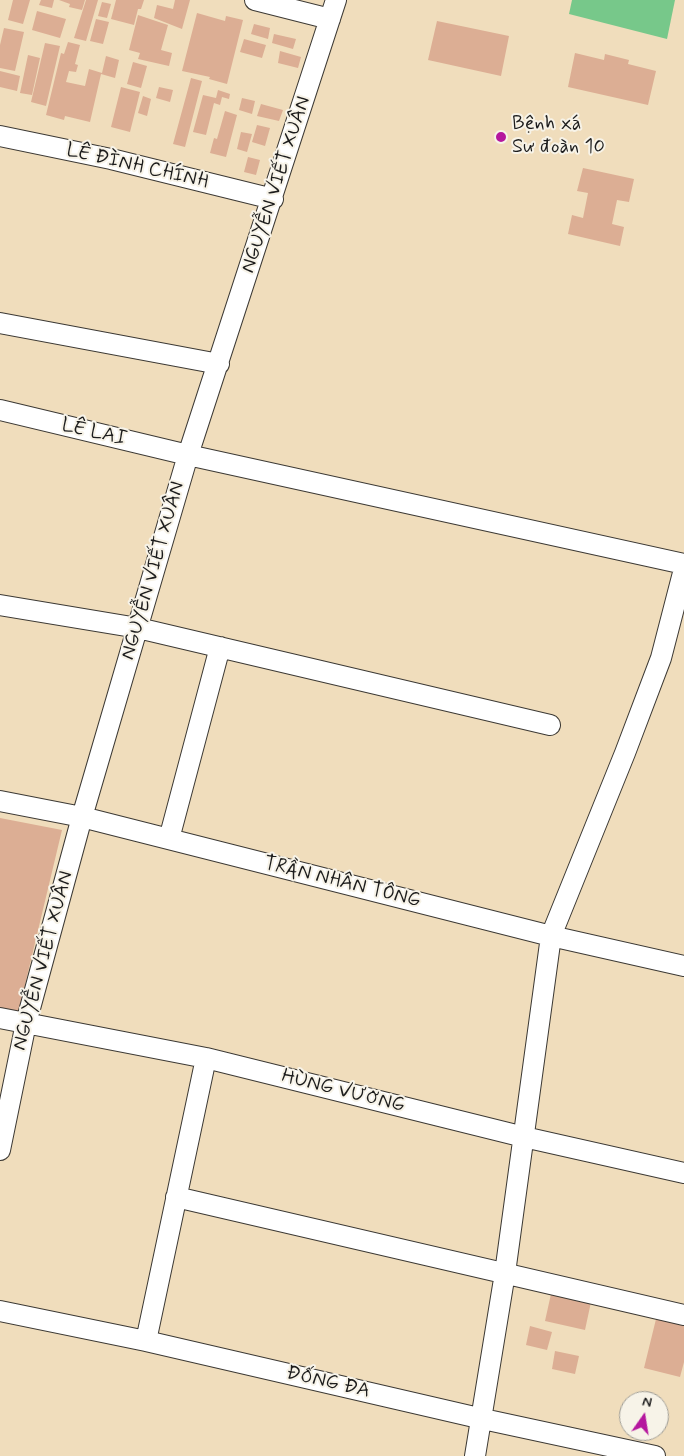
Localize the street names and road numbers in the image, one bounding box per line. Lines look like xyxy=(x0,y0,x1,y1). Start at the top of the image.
street label: NGUYỄN VIẾT XUÂN xyxy=(237,94,317,276)
street label: LÊ ĐÌNH CHÍNH xyxy=(64,139,210,195)
street label: LÊ LAI xyxy=(59,414,129,452)
street label: NGUYỄN VIẾT XUÂN xyxy=(117,479,191,663)
street label: TRẦN NHÂN TÔNG xyxy=(261,852,423,914)
street label: NGUYỄN VIẾT XUÂN xyxy=(9,869,79,1053)
street label: HÙNG VƯƠNG xyxy=(279,1065,407,1119)
street label: ĐỐNG ĐA xyxy=(284,1362,372,1404)

